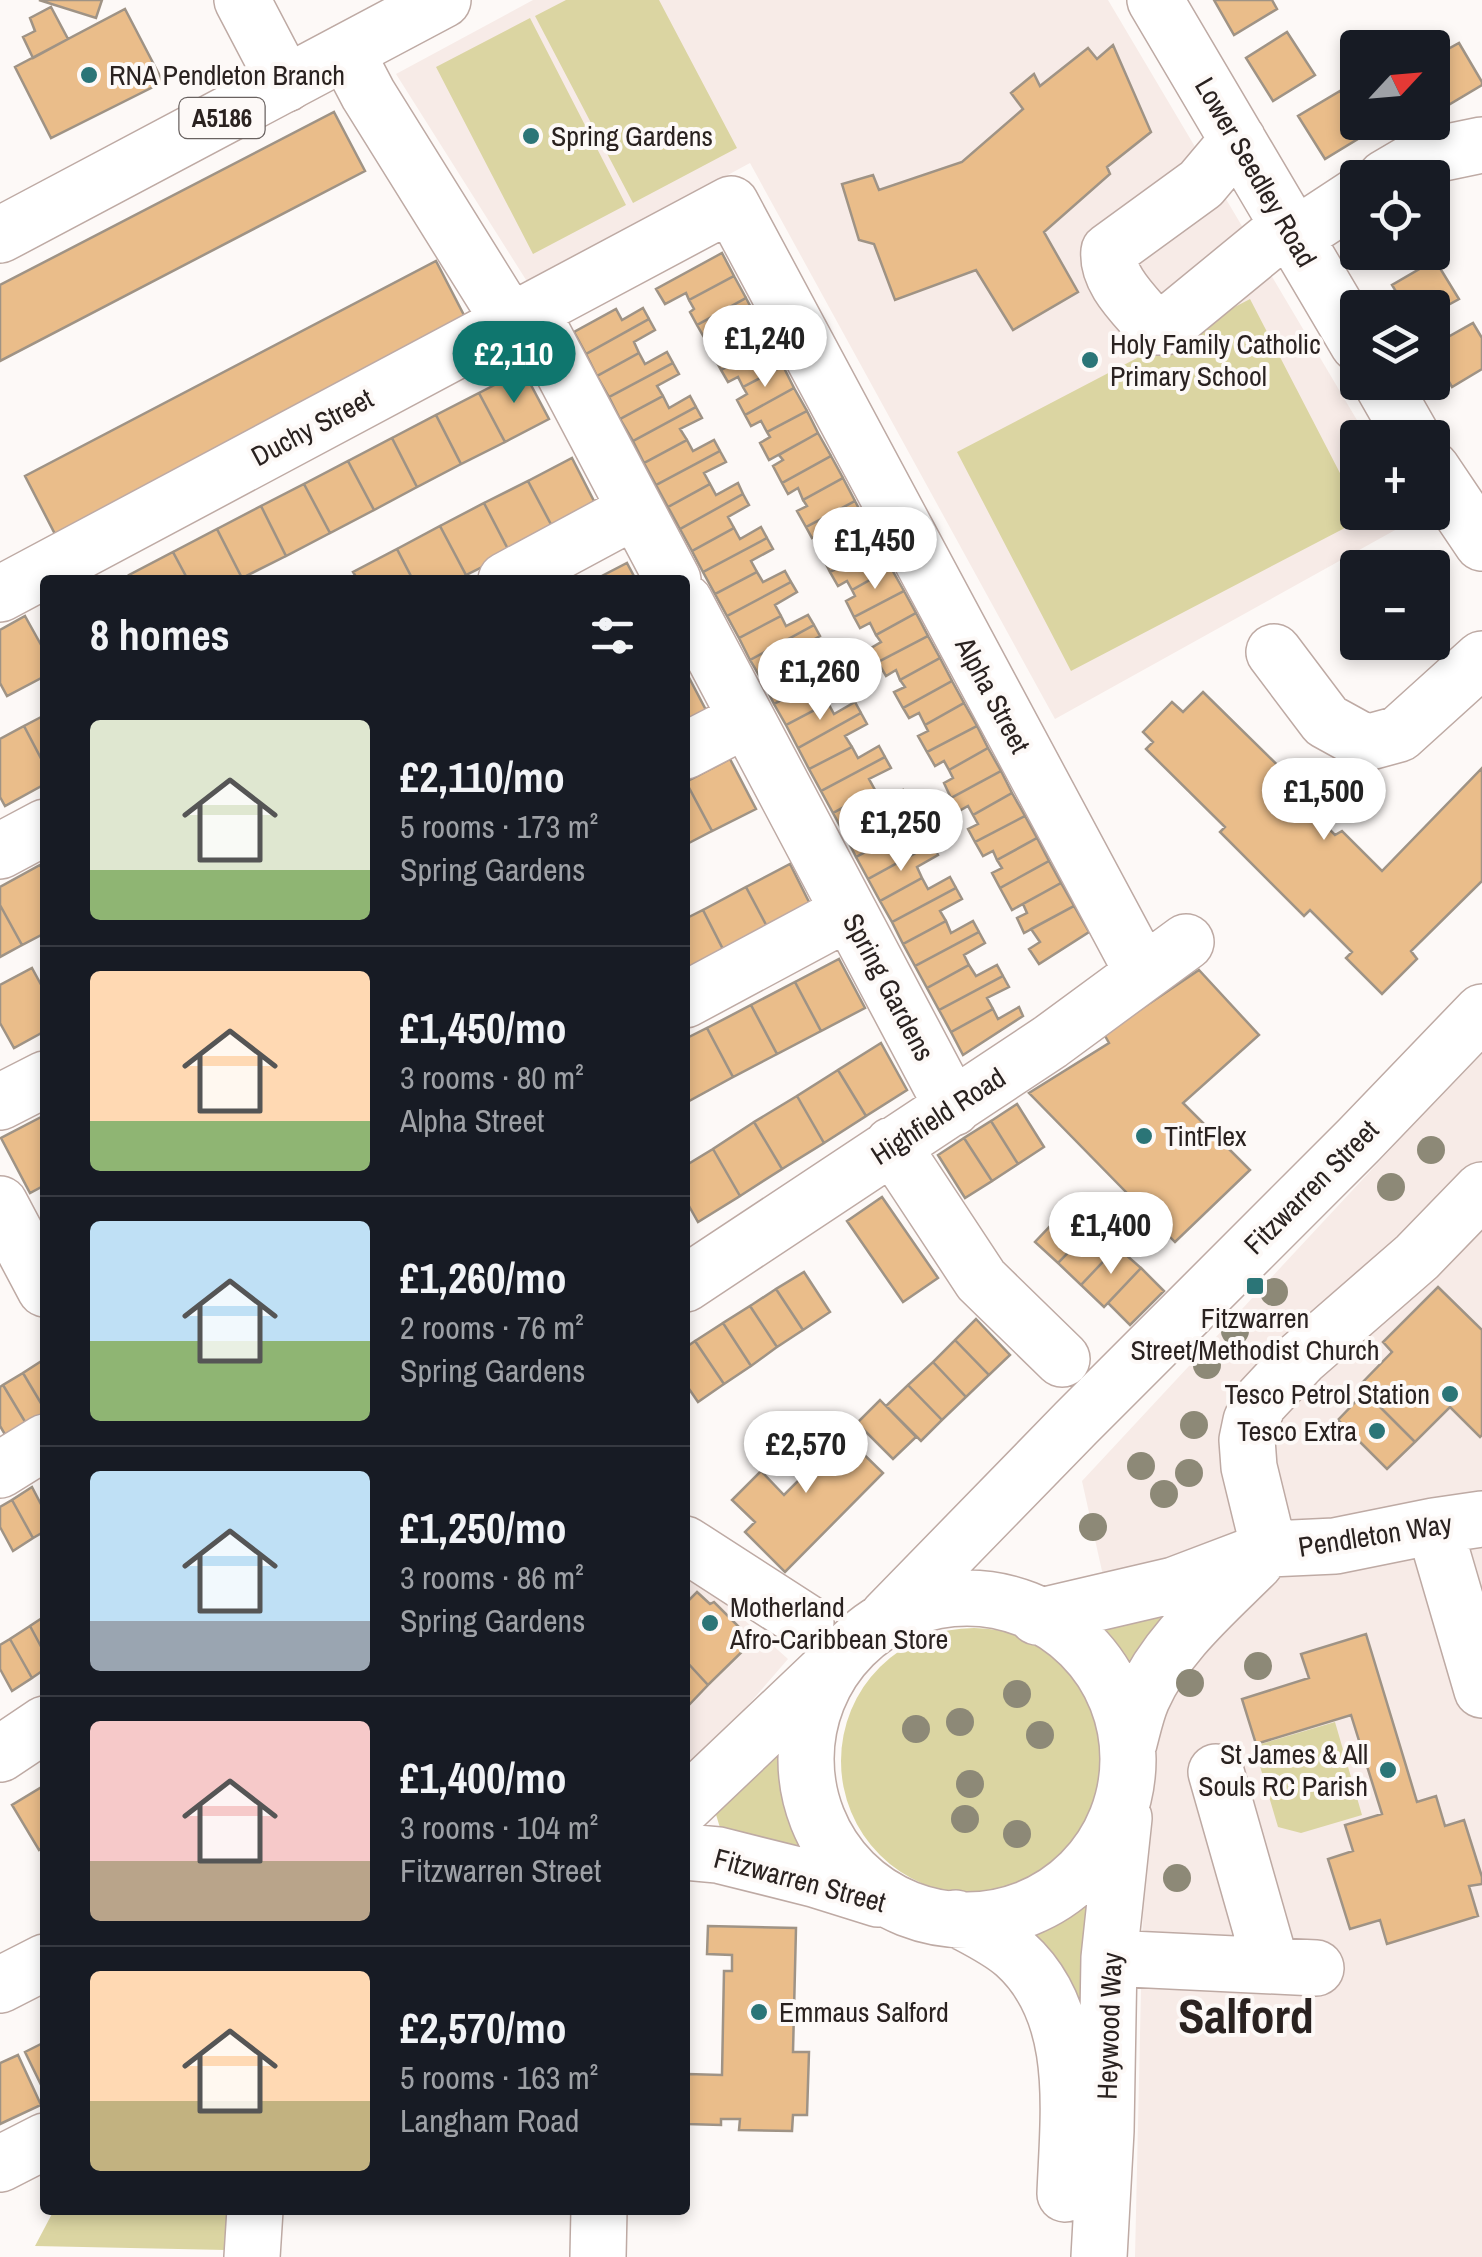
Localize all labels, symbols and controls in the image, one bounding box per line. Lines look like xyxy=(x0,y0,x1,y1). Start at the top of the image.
north arrow xyxy=(1340,30,1450,140)
map controls xyxy=(1340,30,1450,660)
place label: RNA Pendleton Branch xyxy=(109,56,345,94)
marker: RNA Pendleton Branch xyxy=(78,64,100,86)
street label: Lower Seedley Road xyxy=(1186,70,1326,274)
road number: A5186 xyxy=(180,98,264,138)
place label: Spring Gardens xyxy=(551,117,713,155)
marker: Spring Gardens xyxy=(520,125,542,147)
button: locate xyxy=(1340,160,1450,270)
button: layers xyxy=(1340,290,1450,400)
pin: £1,240 xyxy=(684,305,846,390)
text: £1,240 xyxy=(725,316,805,359)
pin: £2,110 xyxy=(433,321,595,406)
place label: Holy Family Catholic Primary School xyxy=(1110,325,1321,395)
text: £2,110 xyxy=(475,332,553,375)
marker: Holy Family Catholic Primary School xyxy=(1079,349,1101,371)
street label: Duchy Street xyxy=(244,379,380,475)
button: + xyxy=(1340,420,1450,530)
pin: £1,450 xyxy=(794,507,956,592)
text: £1,450 xyxy=(835,518,915,561)
button: − xyxy=(1340,550,1450,660)
text: 8 homes xyxy=(90,607,230,663)
icon: filters xyxy=(585,608,640,663)
street label: Alpha Street xyxy=(946,629,1039,760)
pin: £1,260 xyxy=(739,638,901,723)
text: £1,260 xyxy=(780,649,860,692)
text: £2,110/mo xyxy=(400,749,565,805)
pin: £1,500 xyxy=(1243,758,1405,843)
icon: home xyxy=(170,760,290,880)
text: £1,500 xyxy=(1284,769,1364,812)
pin: £1,250 xyxy=(820,789,982,874)
text: £1,250 xyxy=(861,800,941,843)
text: 5 rooms · 173 m² xyxy=(400,805,598,848)
text: Spring Gardens xyxy=(400,848,585,891)
street label: Spring Gardens xyxy=(834,907,944,1067)
text: £1,450/mo xyxy=(400,1000,567,1056)
icon: home xyxy=(170,1011,290,1131)
text: 3 rooms · 80 m² xyxy=(400,1056,584,1099)
street label: Highfield Road xyxy=(863,1058,1013,1174)
text: Alpha Street xyxy=(400,1099,544,1142)
street label: Fitzwarren Street xyxy=(1235,1111,1387,1263)
place label: TintFlex xyxy=(1164,1117,1247,1155)
marker: TintFlex xyxy=(1133,1125,1155,1147)
pin: £1,400 xyxy=(1030,1192,1192,1277)
text: £1,400 xyxy=(1071,1203,1151,1246)
text: £1,260/mo xyxy=(400,1250,567,1306)
icon: home xyxy=(170,1261,290,1381)
marker: Fitzwarren Street/Methodist Church xyxy=(1244,1275,1266,1297)
place label: Fitzwarren Street/Methodist Church xyxy=(1131,1299,1379,1369)
text: 2 rooms · 76 m² xyxy=(400,1306,584,1349)
text: Spring Gardens xyxy=(400,1349,585,1392)
place label: Tesco Petrol Station xyxy=(1225,1375,1430,1413)
marker: Tesco Petrol Station xyxy=(1439,1383,1461,1405)
pin: £2,570 xyxy=(725,1411,887,1496)
place label: Tesco Extra xyxy=(1237,1412,1357,1450)
marker: Tesco Extra xyxy=(1366,1420,1388,1442)
text: £2,570 xyxy=(766,1422,846,1465)
text: £1,250/mo xyxy=(400,1500,567,1556)
street label: Pendleton Way xyxy=(1296,1504,1455,1566)
icon: home xyxy=(170,1511,290,1631)
text: 3 rooms · 86 m² xyxy=(400,1556,584,1599)
place label: Motherland Afro-Caribbean Store xyxy=(729,1588,948,1658)
text: Spring Gardens xyxy=(400,1599,585,1642)
marker: Motherland Afro-Caribbean Store xyxy=(699,1612,721,1634)
place label: St James & All Souls RC Parish xyxy=(1198,1735,1368,1805)
text: £1,400/mo xyxy=(400,1750,567,1806)
marker: St James & All Souls RC Parish xyxy=(1377,1759,1399,1781)
icon: home xyxy=(170,1761,290,1881)
text: 3 rooms · 104 m² xyxy=(400,1806,598,1849)
street label: Fitzwarren Street xyxy=(710,1839,890,1921)
text: Fitzwarren Street xyxy=(400,1849,601,1892)
street label: Heywood Way xyxy=(1087,1951,1131,2100)
district label: Salford xyxy=(1178,1983,1314,2048)
place label: Emmaus Salford xyxy=(779,1993,949,2031)
text: £2,570/mo xyxy=(400,2000,567,2056)
marker: Emmaus Salford xyxy=(748,2001,770,2023)
icon: home xyxy=(170,2011,290,2131)
text: 5 rooms · 163 m² xyxy=(400,2056,598,2099)
text: Langham Road xyxy=(400,2099,579,2142)

